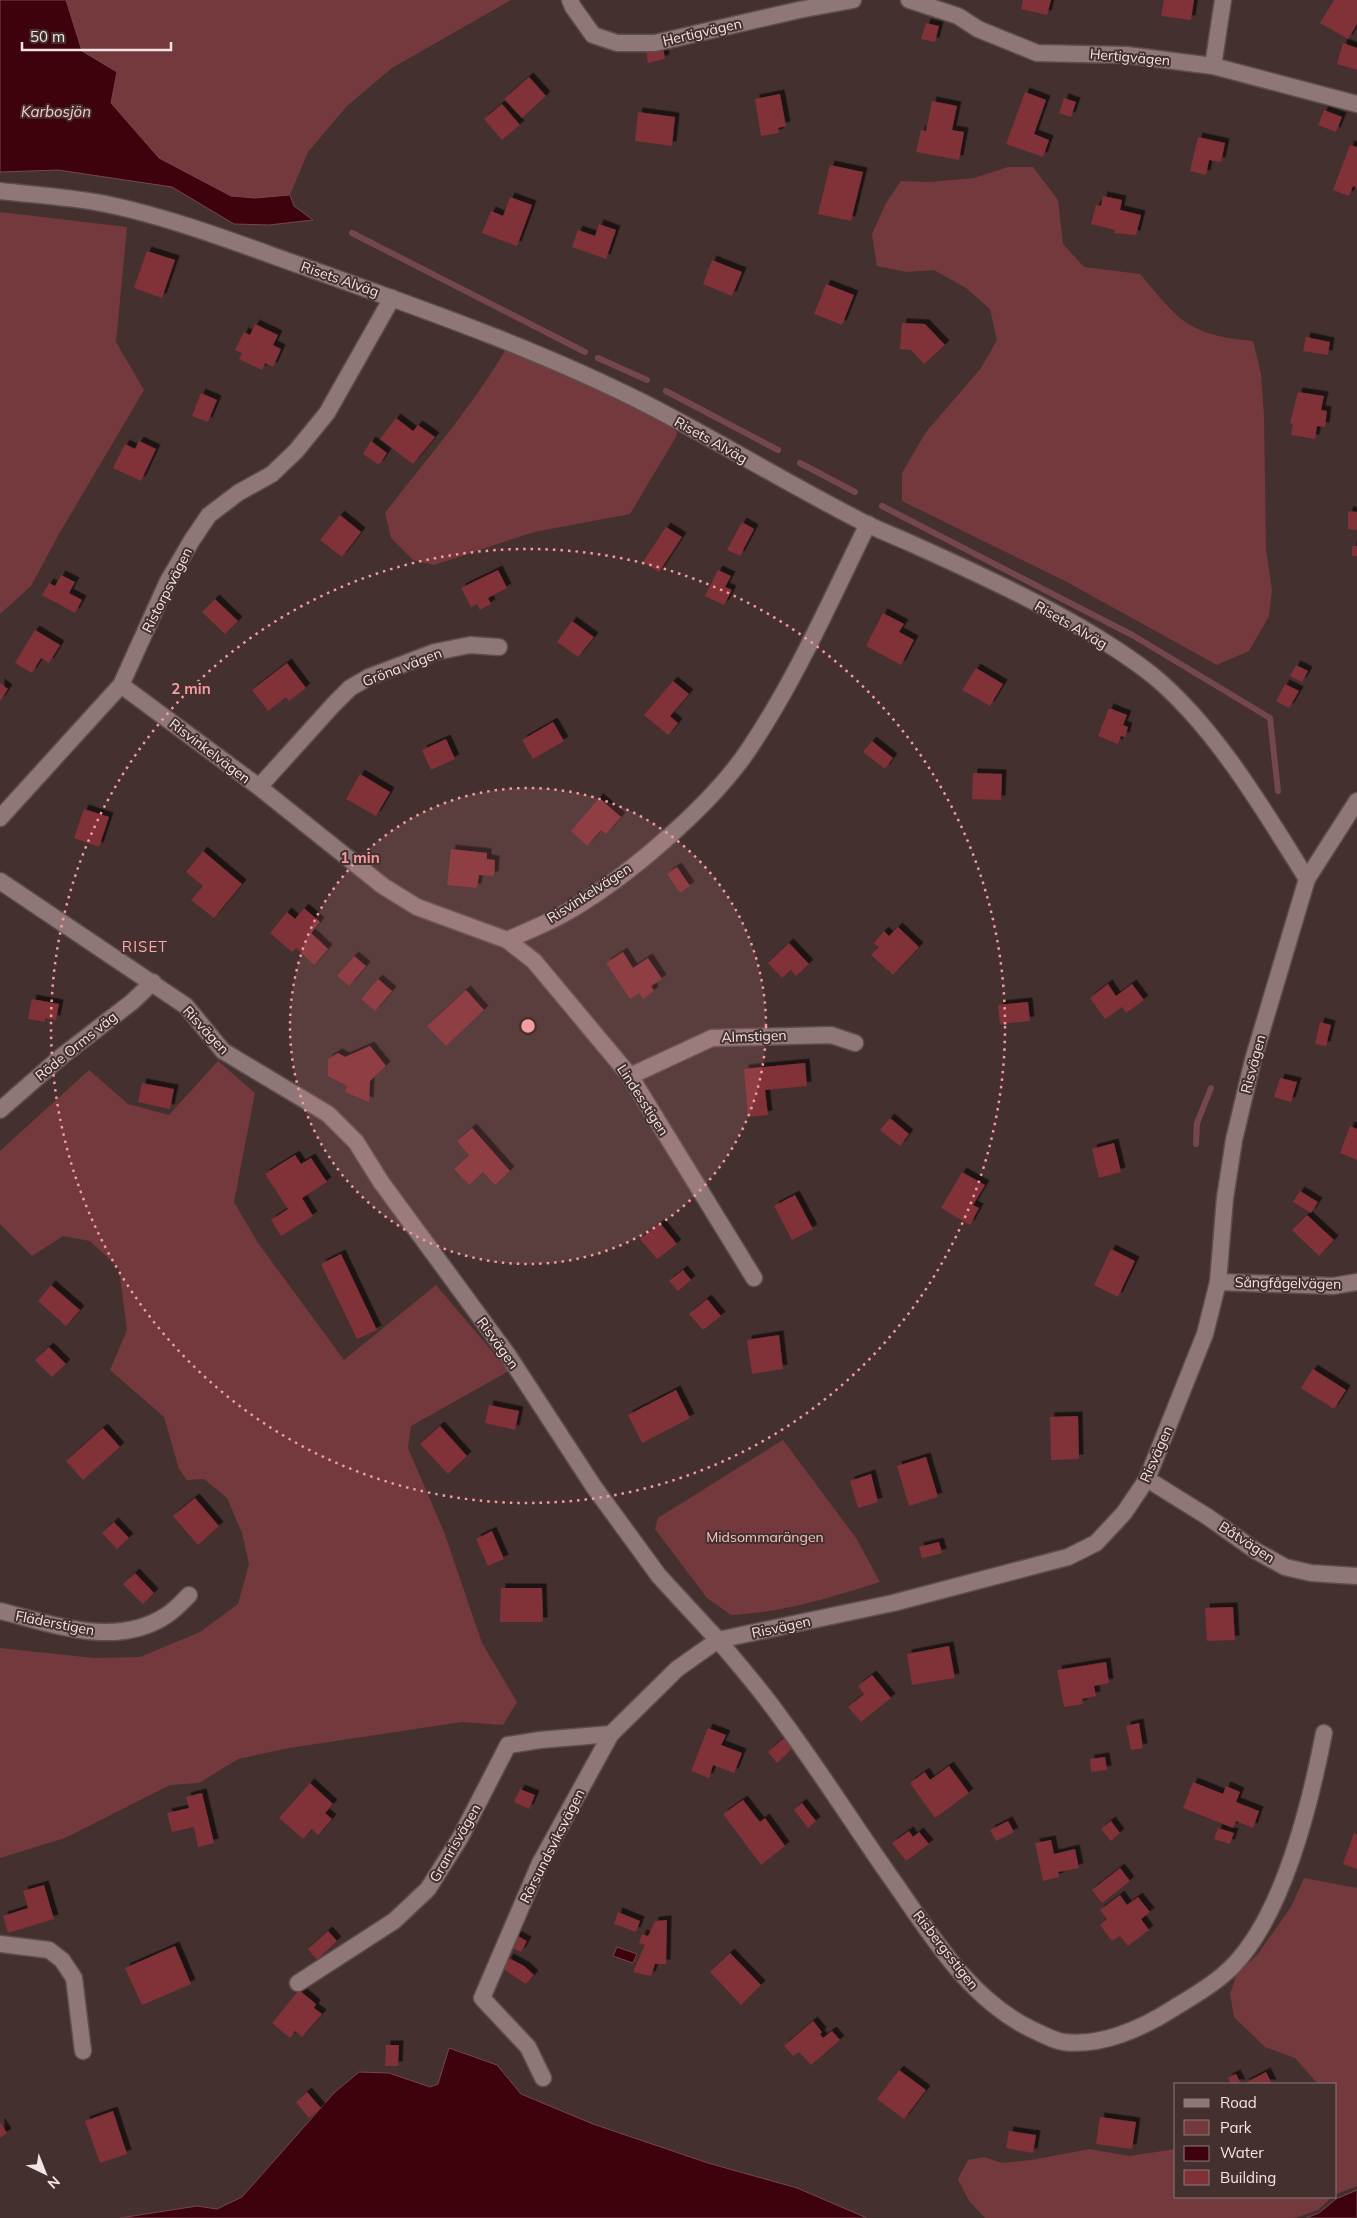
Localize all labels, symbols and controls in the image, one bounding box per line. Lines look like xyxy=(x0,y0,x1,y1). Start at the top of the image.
street label: Hertigvägen xyxy=(661,14,743,50)
scale bar xyxy=(22,20,171,52)
text: 50 m xyxy=(30,27,65,46)
street label: Hertigvägen xyxy=(1089,45,1171,69)
water label: Karbosjön xyxy=(21,102,91,121)
street label: Risets Alväg xyxy=(299,257,381,301)
street label: Risets Alväg xyxy=(671,412,751,468)
street label: Ristorpsvägen xyxy=(138,544,196,636)
street label: Risets Alväg xyxy=(1031,597,1111,653)
street label: Gröna vägen xyxy=(360,644,444,690)
text: 2 min xyxy=(171,679,211,698)
street label: Risvinkelvägen xyxy=(166,715,254,787)
text: 1 min xyxy=(340,848,380,867)
street label: Risvinkelvägen xyxy=(543,859,635,927)
district label: RISET xyxy=(122,937,168,956)
street label: Risvägen xyxy=(179,1002,233,1058)
street label: Röde Orms väg xyxy=(31,1007,121,1085)
centre of rings xyxy=(519,1017,537,1035)
street label: Almstigen xyxy=(721,1026,787,1046)
street label: Risvägen xyxy=(1237,1033,1269,1095)
street label: Lindesstigen xyxy=(613,1061,673,1139)
street label: Sångfågelvägen xyxy=(1235,1273,1341,1293)
street label: Risvägen xyxy=(473,1313,523,1373)
street label: Risvägen xyxy=(1136,1423,1176,1485)
street label: Båtvägen xyxy=(1216,1517,1278,1567)
park label: Midsommarängen xyxy=(706,1528,824,1546)
street label: Fläderstigen xyxy=(14,1607,96,1639)
street label: Risvägen xyxy=(750,1612,812,1642)
street label: Rörsundsviksvägen xyxy=(515,1786,589,1906)
street label: Granrisvägen xyxy=(425,1801,485,1885)
street label: Risbergsstigen xyxy=(909,1907,983,1993)
legend xyxy=(1174,2083,1337,2198)
text: Road xyxy=(1220,2093,1257,2112)
text: Park xyxy=(1220,2118,1252,2137)
text: Water xyxy=(1220,2143,1264,2162)
north arrow xyxy=(20,2148,70,2198)
text: Building xyxy=(1220,2168,1276,2187)
text: N xyxy=(44,2172,64,2193)

